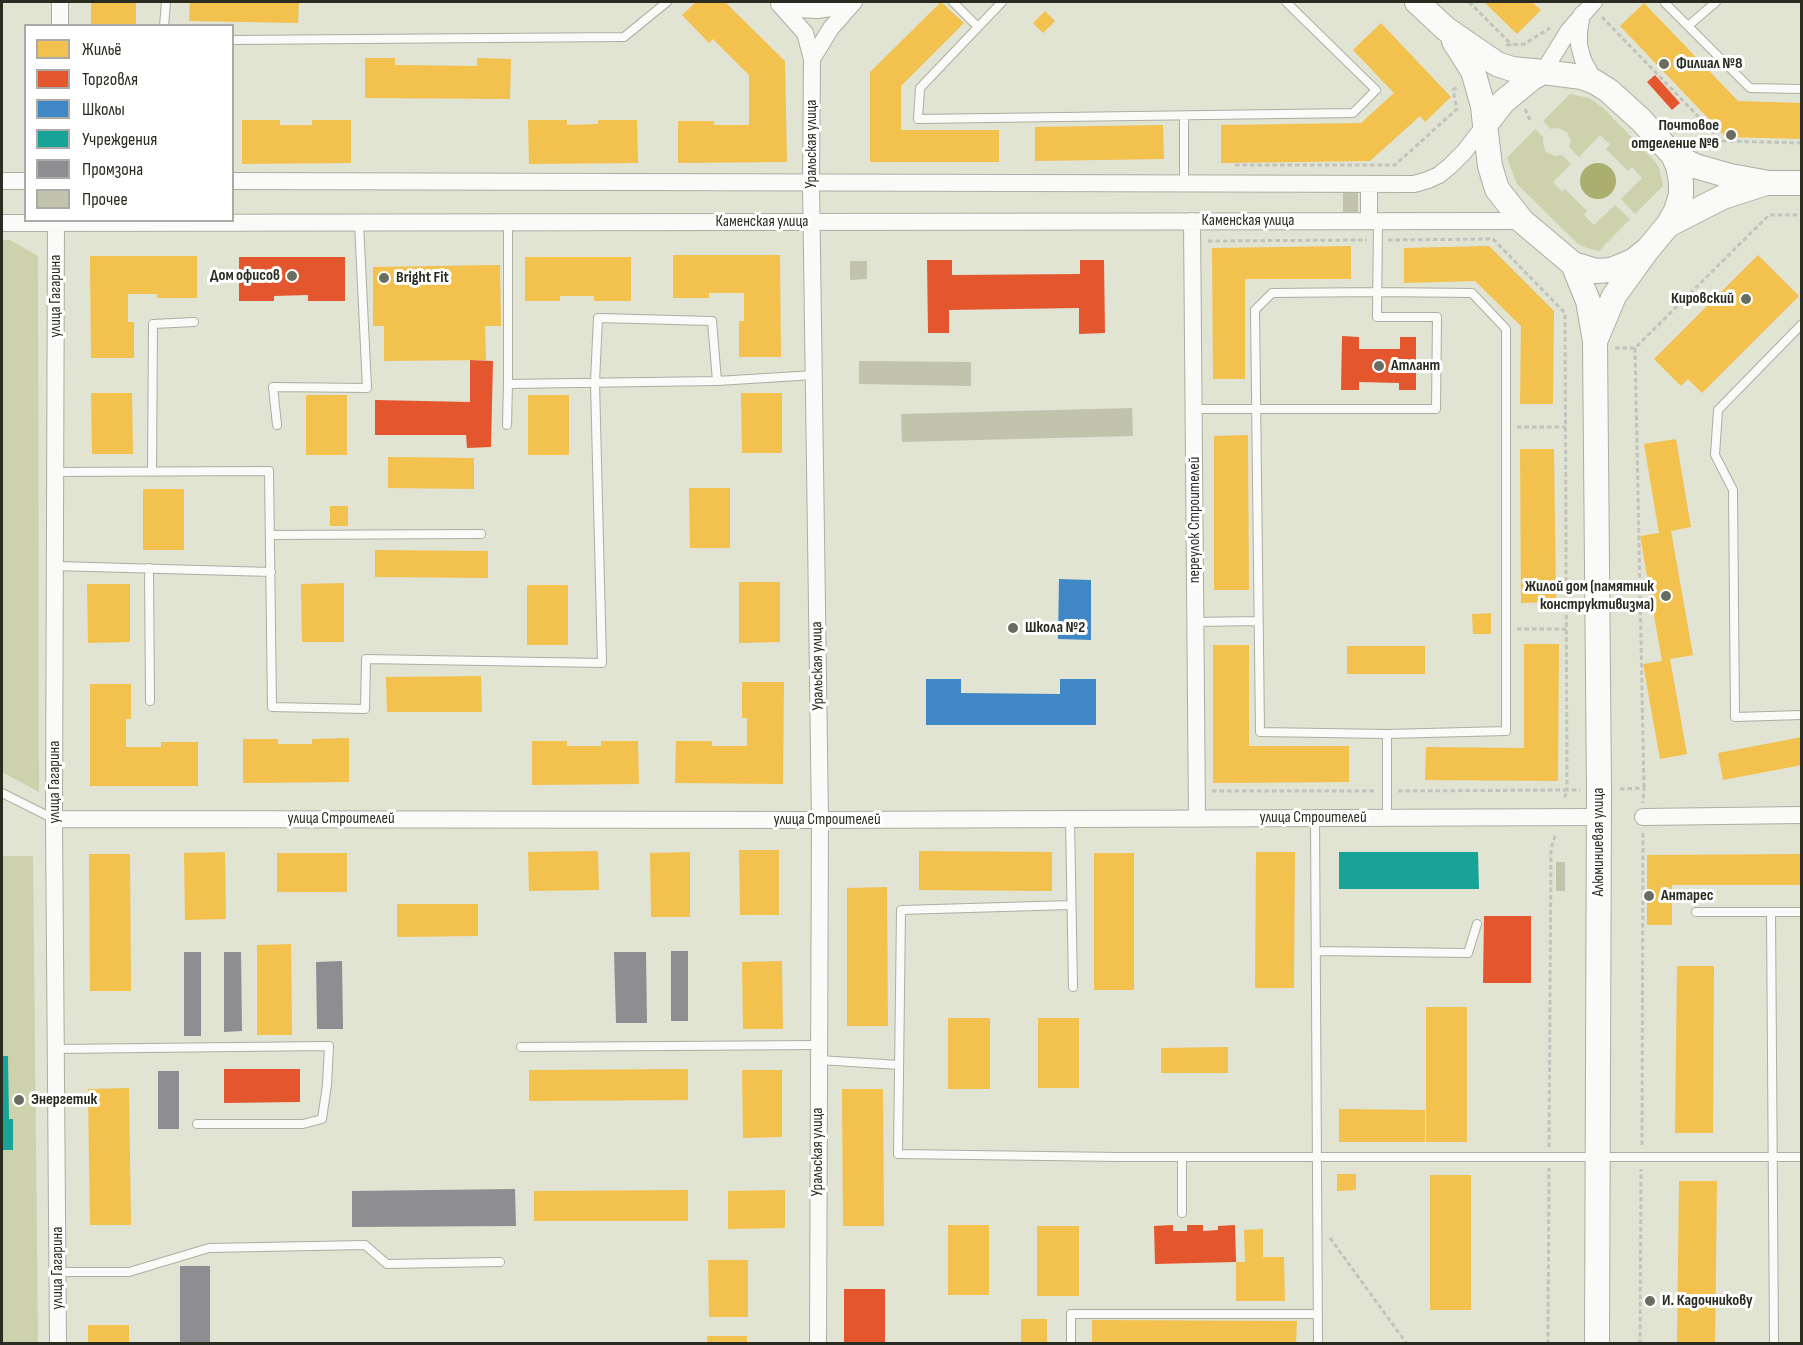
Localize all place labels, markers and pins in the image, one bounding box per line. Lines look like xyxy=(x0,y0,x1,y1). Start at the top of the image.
place label: Филиал №8 xyxy=(1676,54,1742,74)
marker: Филиал №8 xyxy=(1657,57,1671,71)
place label: Почтовое отделение №6 xyxy=(1631,116,1719,154)
marker: Почтовое отделение №6 xyxy=(1724,128,1738,142)
place label: Дом офисов xyxy=(210,266,280,286)
place label: Bright Fit xyxy=(396,268,449,288)
marker: Дом офисов xyxy=(285,269,299,283)
marker: Bright Fit xyxy=(377,271,391,285)
place label: Кировский xyxy=(1671,289,1734,309)
marker: Кировский xyxy=(1739,292,1753,306)
place label: Атлант xyxy=(1391,356,1440,376)
marker: Атлант xyxy=(1372,359,1386,373)
place label: Жилой дом (памятник конструктивизма) xyxy=(1525,577,1654,615)
marker: Жилой дом (памятник конструктивизма) xyxy=(1659,589,1673,603)
place label: Школа №2 xyxy=(1025,618,1085,638)
marker: Школа №2 xyxy=(1006,621,1020,635)
place label: Антарес xyxy=(1661,886,1713,906)
marker: Антарес xyxy=(1642,889,1656,903)
place label: Энергетик xyxy=(31,1090,97,1110)
marker: Энергетик xyxy=(12,1093,26,1107)
place label: И. Кадочникову xyxy=(1662,1291,1753,1311)
marker: И. Кадочникову xyxy=(1643,1294,1657,1308)

